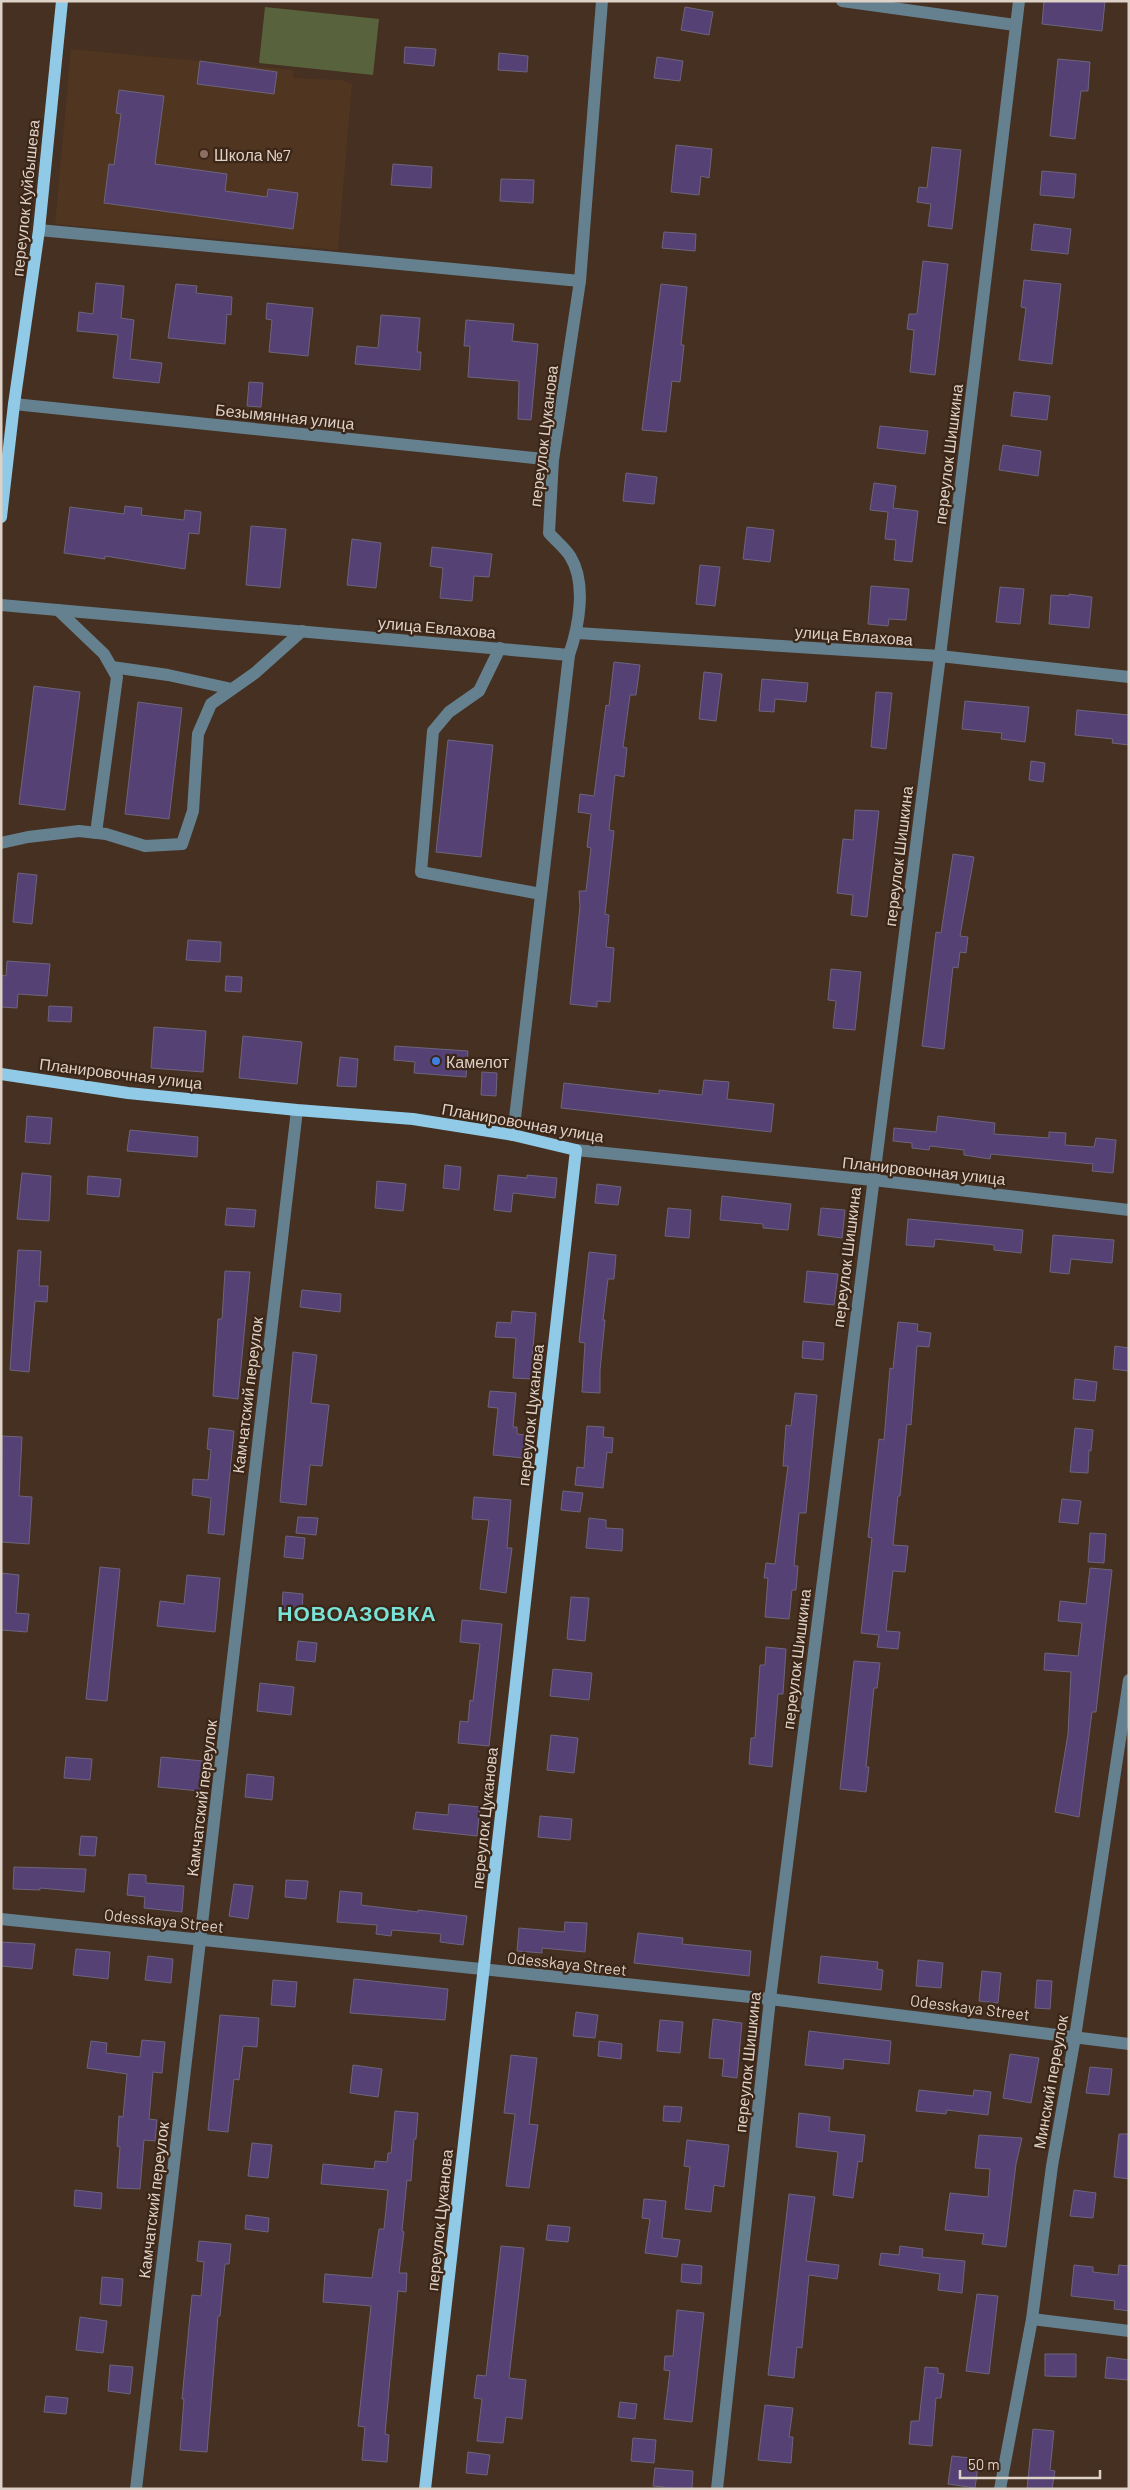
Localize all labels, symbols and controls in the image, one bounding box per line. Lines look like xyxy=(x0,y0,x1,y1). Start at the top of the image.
street label: переулок Куйбышева xyxy=(7,119,43,277)
place label: Школа №7 xyxy=(214,145,291,164)
marker: Школа №7 xyxy=(198,148,210,160)
street label: переулок Цуканова xyxy=(525,364,561,508)
street label: переулок Шишкина xyxy=(930,382,966,525)
street label: Безымянная улица xyxy=(214,399,356,433)
street label: улица Евлахова xyxy=(377,612,497,642)
street label: улица Евлахова xyxy=(794,621,914,649)
street label: переулок Шишкина xyxy=(880,784,916,927)
place label: Камелот xyxy=(446,1052,510,1071)
street label: Планировочная улица xyxy=(38,1054,204,1092)
marker: Камелот xyxy=(430,1055,442,1067)
street label: Планировочная улица xyxy=(441,1098,606,1146)
street label: Планировочная улица xyxy=(841,1152,1007,1188)
street label: переулок Шишкина xyxy=(828,1185,864,1328)
street label: Камчатский переулок xyxy=(228,1315,266,1474)
street label: переулок Цуканова xyxy=(513,1343,547,1487)
street label: переулок Шишкина xyxy=(778,1587,814,1730)
district label: НОВОАЗОВКА xyxy=(277,1600,437,1625)
street label: Камчатский переулок xyxy=(182,1718,220,1877)
street label: переулок Цуканова xyxy=(467,1746,501,1890)
street label: Odesskaya Street xyxy=(103,1904,225,1936)
street label: Odesskaya Street xyxy=(506,1947,628,1979)
street label: Odesskaya Street xyxy=(909,1990,1031,2024)
street label: переулок Шишкина xyxy=(730,1991,764,2133)
street label: Минский переулок xyxy=(1029,2013,1071,2150)
street label: Камчатский переулок xyxy=(134,2120,172,2279)
street label: переулок Цуканова xyxy=(422,2148,456,2292)
scale bar xyxy=(960,2448,1100,2480)
text: 50 m xyxy=(968,2455,1000,2473)

